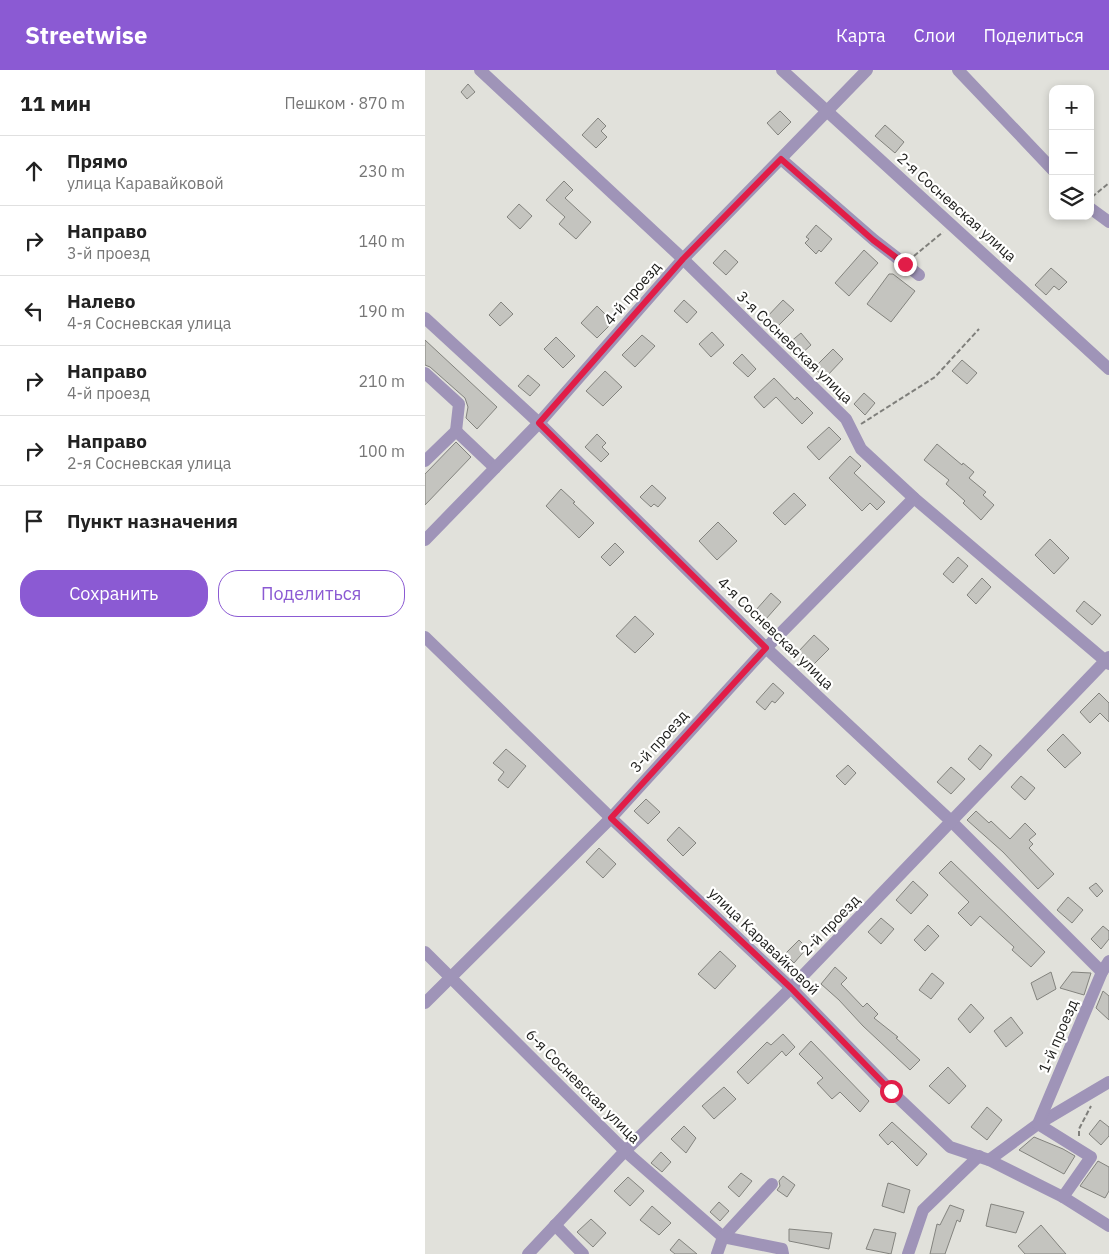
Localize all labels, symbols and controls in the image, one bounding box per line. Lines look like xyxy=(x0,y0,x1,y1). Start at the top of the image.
text: Streetwise xyxy=(25,19,147,51)
text: Карта xyxy=(836,24,886,47)
text: Слои xyxy=(914,24,956,47)
text: Поделиться xyxy=(984,24,1084,47)
map controls xyxy=(1049,85,1094,220)
button: + xyxy=(1049,85,1094,130)
text: 11 мин xyxy=(20,89,91,117)
text: Пешком · 870 m xyxy=(284,93,405,113)
button: − xyxy=(1049,130,1094,175)
street label: 2-я Сосневская улица xyxy=(893,148,1021,266)
text: Прямо xyxy=(67,149,128,173)
icon: ahead xyxy=(20,157,48,185)
text: 230 m xyxy=(358,161,405,181)
text: улица Каравайковой xyxy=(67,173,224,193)
button: layers xyxy=(1049,175,1094,220)
text: Направо xyxy=(67,219,147,243)
icon: right xyxy=(20,227,48,255)
text: 140 m xyxy=(358,231,405,251)
text: 3-й проезд xyxy=(67,243,150,263)
route end xyxy=(894,253,917,276)
street label: 4-й проезд xyxy=(599,257,665,329)
street label: 3-я Сосневская улица xyxy=(733,287,857,407)
text: Налево xyxy=(67,289,136,313)
icon: left xyxy=(20,297,48,325)
text: 190 m xyxy=(358,301,405,321)
text: 4-я Сосневская улица xyxy=(67,313,231,333)
text: Направо xyxy=(67,359,147,383)
icon: right xyxy=(20,367,48,395)
text: 210 m xyxy=(358,371,405,391)
text: 4-й проезд xyxy=(67,383,150,403)
text: Направо xyxy=(67,429,147,453)
icon: right xyxy=(20,437,48,465)
text: 100 m xyxy=(358,441,405,461)
text: 2-я Сосневская улица xyxy=(67,453,231,473)
icon: arrive xyxy=(20,507,48,535)
text: Пункт назначения xyxy=(67,509,238,533)
button: Сохранить xyxy=(20,570,208,617)
button: Поделиться xyxy=(218,570,405,617)
street label: 4-я Сосневская улица xyxy=(714,573,838,693)
street label: 3-й проезд xyxy=(626,706,692,776)
street label: улица Каравайковой xyxy=(705,883,823,999)
street label: 2-й проезд xyxy=(796,890,864,960)
street label: 1-й проезд xyxy=(1034,996,1082,1075)
street label: 6-я Сосневская улица xyxy=(522,1025,644,1147)
route start xyxy=(880,1080,903,1103)

